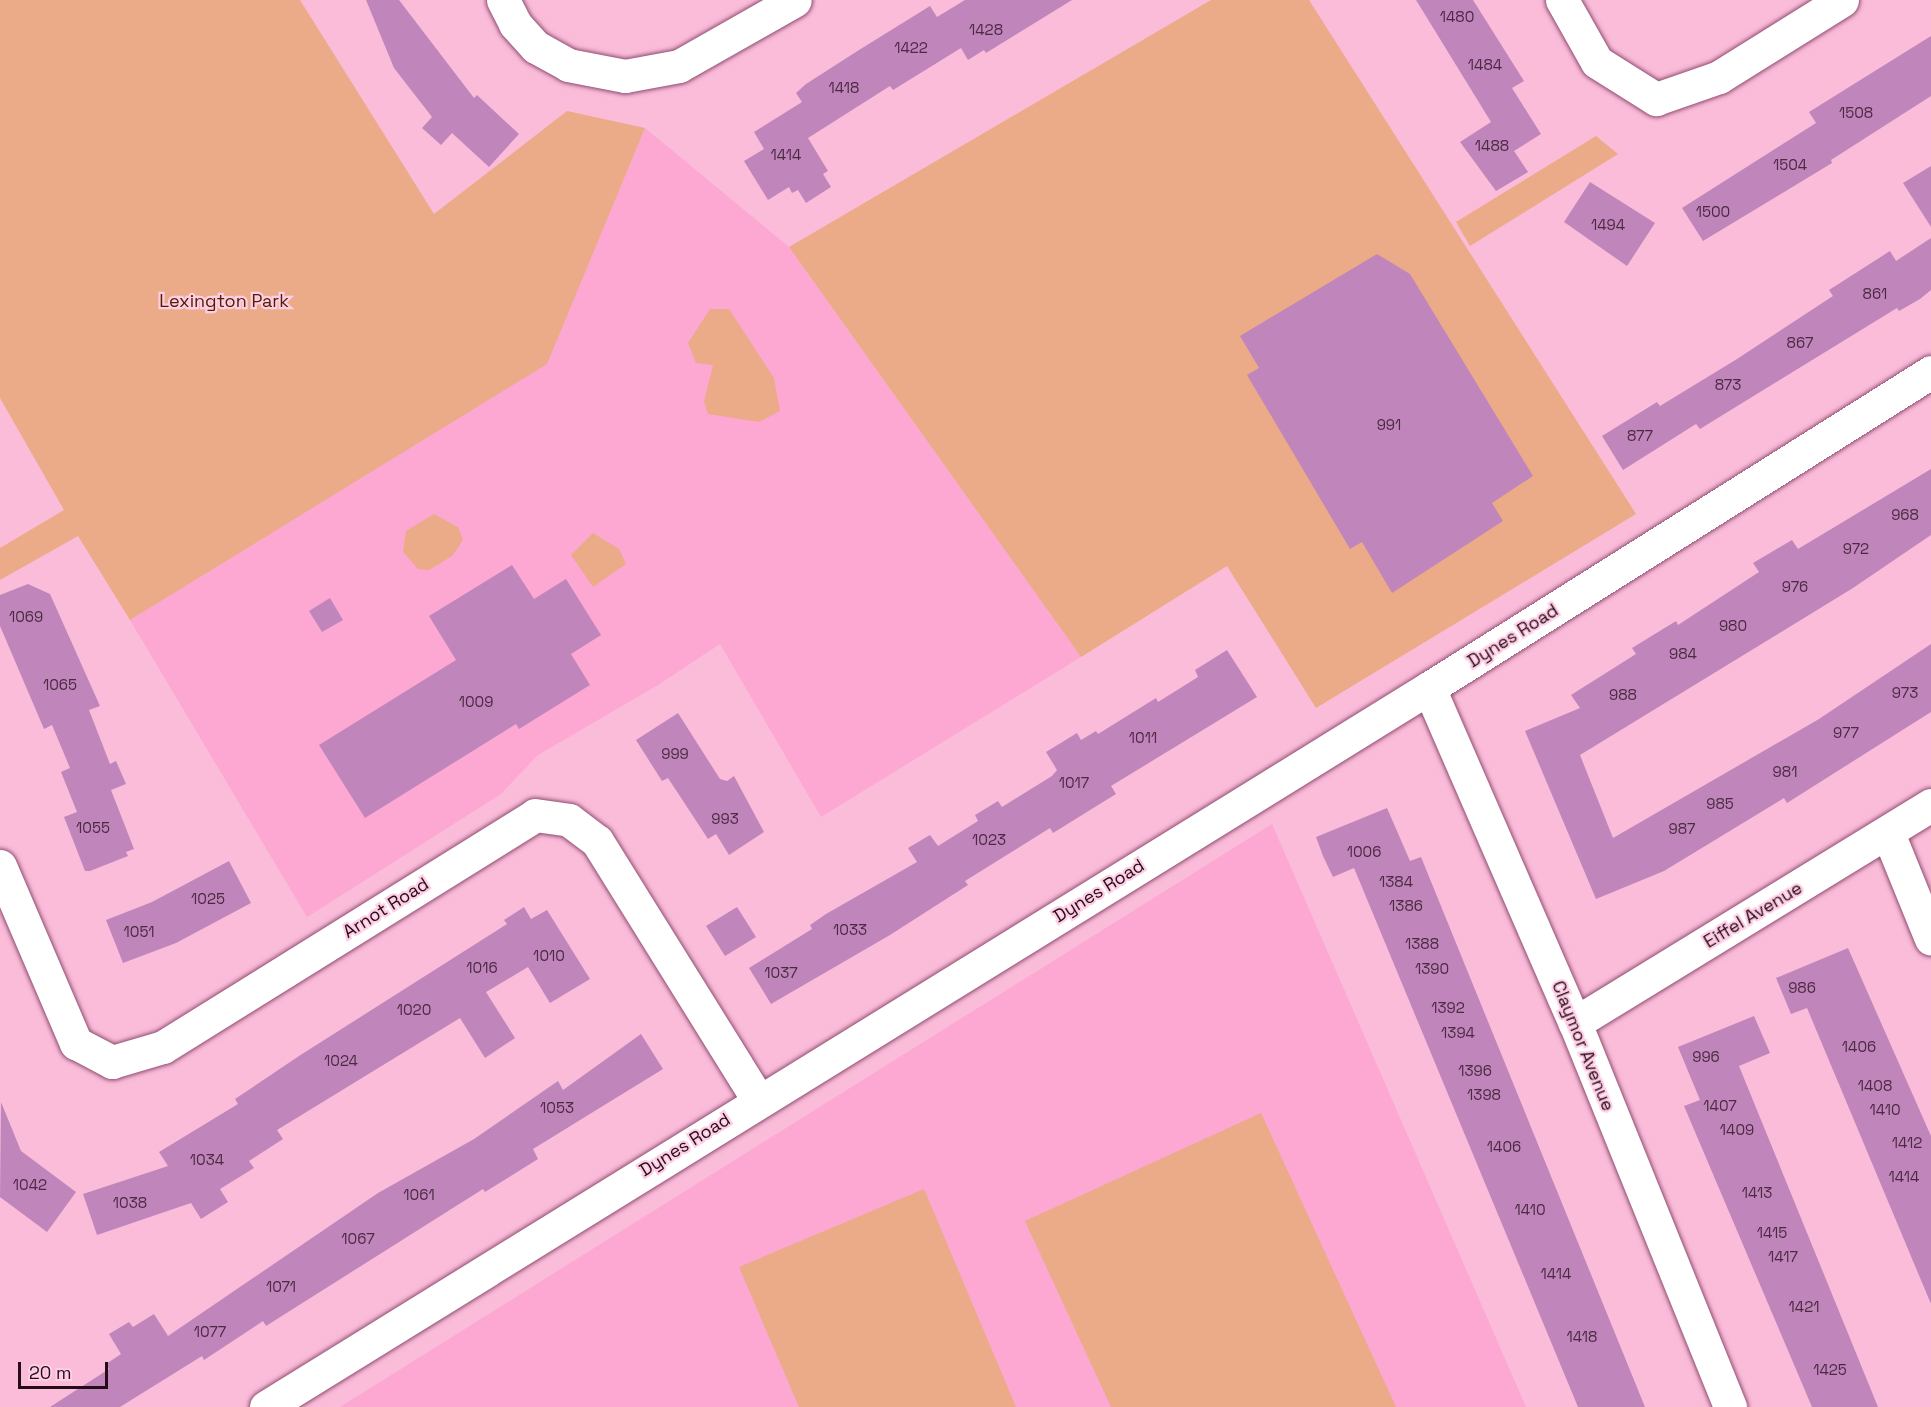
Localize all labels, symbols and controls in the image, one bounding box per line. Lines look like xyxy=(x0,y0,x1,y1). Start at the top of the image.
house number: 1480 xyxy=(1440,8,1474,26)
house number: 1428 xyxy=(969,21,1003,39)
house number: 1422 xyxy=(894,39,928,57)
house number: 1484 xyxy=(1468,56,1502,74)
house number: 1418 xyxy=(829,79,859,97)
house number: 1508 xyxy=(1839,104,1873,122)
house number: 1488 xyxy=(1475,137,1509,155)
house number: 1414 xyxy=(771,146,801,164)
house number: 1504 xyxy=(1773,156,1807,174)
house number: 1500 xyxy=(1696,203,1730,221)
house number: 1494 xyxy=(1591,216,1625,234)
house number: 861 xyxy=(1863,285,1887,303)
park label: Lexington Park xyxy=(159,290,289,312)
house number: 867 xyxy=(1787,334,1813,352)
house number: 873 xyxy=(1715,376,1741,394)
house number: 991 xyxy=(1377,416,1401,434)
house number: 877 xyxy=(1627,427,1653,445)
house number: 968 xyxy=(1891,506,1919,524)
house number: 972 xyxy=(1843,540,1869,558)
house number: 976 xyxy=(1782,578,1808,596)
street label: Dynes Road xyxy=(1464,600,1562,672)
house number: 1069 xyxy=(9,608,43,626)
house number: 980 xyxy=(1719,617,1747,635)
house number: 984 xyxy=(1669,645,1697,663)
house number: 1065 xyxy=(43,676,77,694)
house number: 973 xyxy=(1892,684,1918,702)
house number: 988 xyxy=(1609,686,1637,704)
house number: 1009 xyxy=(459,693,493,711)
house number: 977 xyxy=(1833,724,1859,742)
house number: 1011 xyxy=(1129,729,1157,747)
house number: 999 xyxy=(661,745,689,763)
house number: 981 xyxy=(1773,763,1797,781)
house number: 1017 xyxy=(1059,774,1089,792)
house number: 985 xyxy=(1706,795,1734,813)
house number: 993 xyxy=(711,810,739,828)
house number: 1055 xyxy=(76,819,110,837)
house number: 987 xyxy=(1669,820,1695,838)
house number: 1023 xyxy=(972,831,1006,849)
house number: 1006 xyxy=(1347,843,1381,861)
street label: Dynes Road xyxy=(1050,855,1148,927)
street label: Arnot Road xyxy=(339,873,433,943)
house number: 1384 xyxy=(1379,873,1413,891)
street label: Eiffel Avenue xyxy=(1700,877,1806,953)
house number: 1025 xyxy=(191,890,225,908)
house number: 1386 xyxy=(1389,897,1423,915)
house number: 1033 xyxy=(833,921,867,939)
house number: 1051 xyxy=(124,923,154,941)
house number: 1388 xyxy=(1405,935,1439,953)
house number: 1010 xyxy=(533,947,565,965)
house number: 1016 xyxy=(466,959,498,977)
house number: 1390 xyxy=(1415,960,1449,978)
house number: 1037 xyxy=(764,964,798,982)
street label: Claymor Avenue xyxy=(1547,978,1619,1114)
house number: 986 xyxy=(1788,979,1816,997)
house number: 1392 xyxy=(1431,999,1465,1017)
house number: 1020 xyxy=(397,1001,431,1019)
house number: 1394 xyxy=(1441,1024,1475,1042)
house number: 1406 xyxy=(1842,1038,1876,1056)
house number: 996 xyxy=(1692,1048,1720,1066)
house number: 1024 xyxy=(324,1052,358,1070)
house number: 1396 xyxy=(1458,1062,1492,1080)
house number: 1408 xyxy=(1858,1077,1892,1095)
house number: 1398 xyxy=(1467,1086,1501,1104)
house number: 1407 xyxy=(1703,1097,1737,1115)
house number: 1053 xyxy=(540,1099,574,1117)
house number: 1410 xyxy=(1869,1101,1901,1119)
street label: Dynes Road xyxy=(636,1109,734,1181)
house number: 1409 xyxy=(1720,1121,1754,1139)
house number: 1412 xyxy=(1892,1134,1922,1152)
house number: 1406 xyxy=(1487,1138,1521,1156)
house number: 1034 xyxy=(190,1151,224,1169)
house number: 1414 xyxy=(1889,1168,1919,1186)
house number: 1042 xyxy=(13,1176,47,1194)
house number: 1413 xyxy=(1742,1184,1772,1202)
house number: 1061 xyxy=(403,1186,435,1204)
house number: 1038 xyxy=(113,1194,147,1212)
house number: 1410 xyxy=(1514,1201,1546,1219)
house number: 1415 xyxy=(1757,1224,1787,1242)
house number: 1067 xyxy=(341,1230,375,1248)
house number: 1417 xyxy=(1768,1248,1798,1266)
house number: 1414 xyxy=(1541,1265,1571,1283)
house number: 1071 xyxy=(266,1278,296,1296)
house number: 1421 xyxy=(1789,1298,1819,1316)
house number: 1077 xyxy=(194,1323,226,1341)
house number: 1418 xyxy=(1567,1328,1597,1346)
scale bar xyxy=(21,1350,111,1388)
text: 20 m xyxy=(29,1361,72,1384)
house number: 1425 xyxy=(1813,1361,1847,1379)

